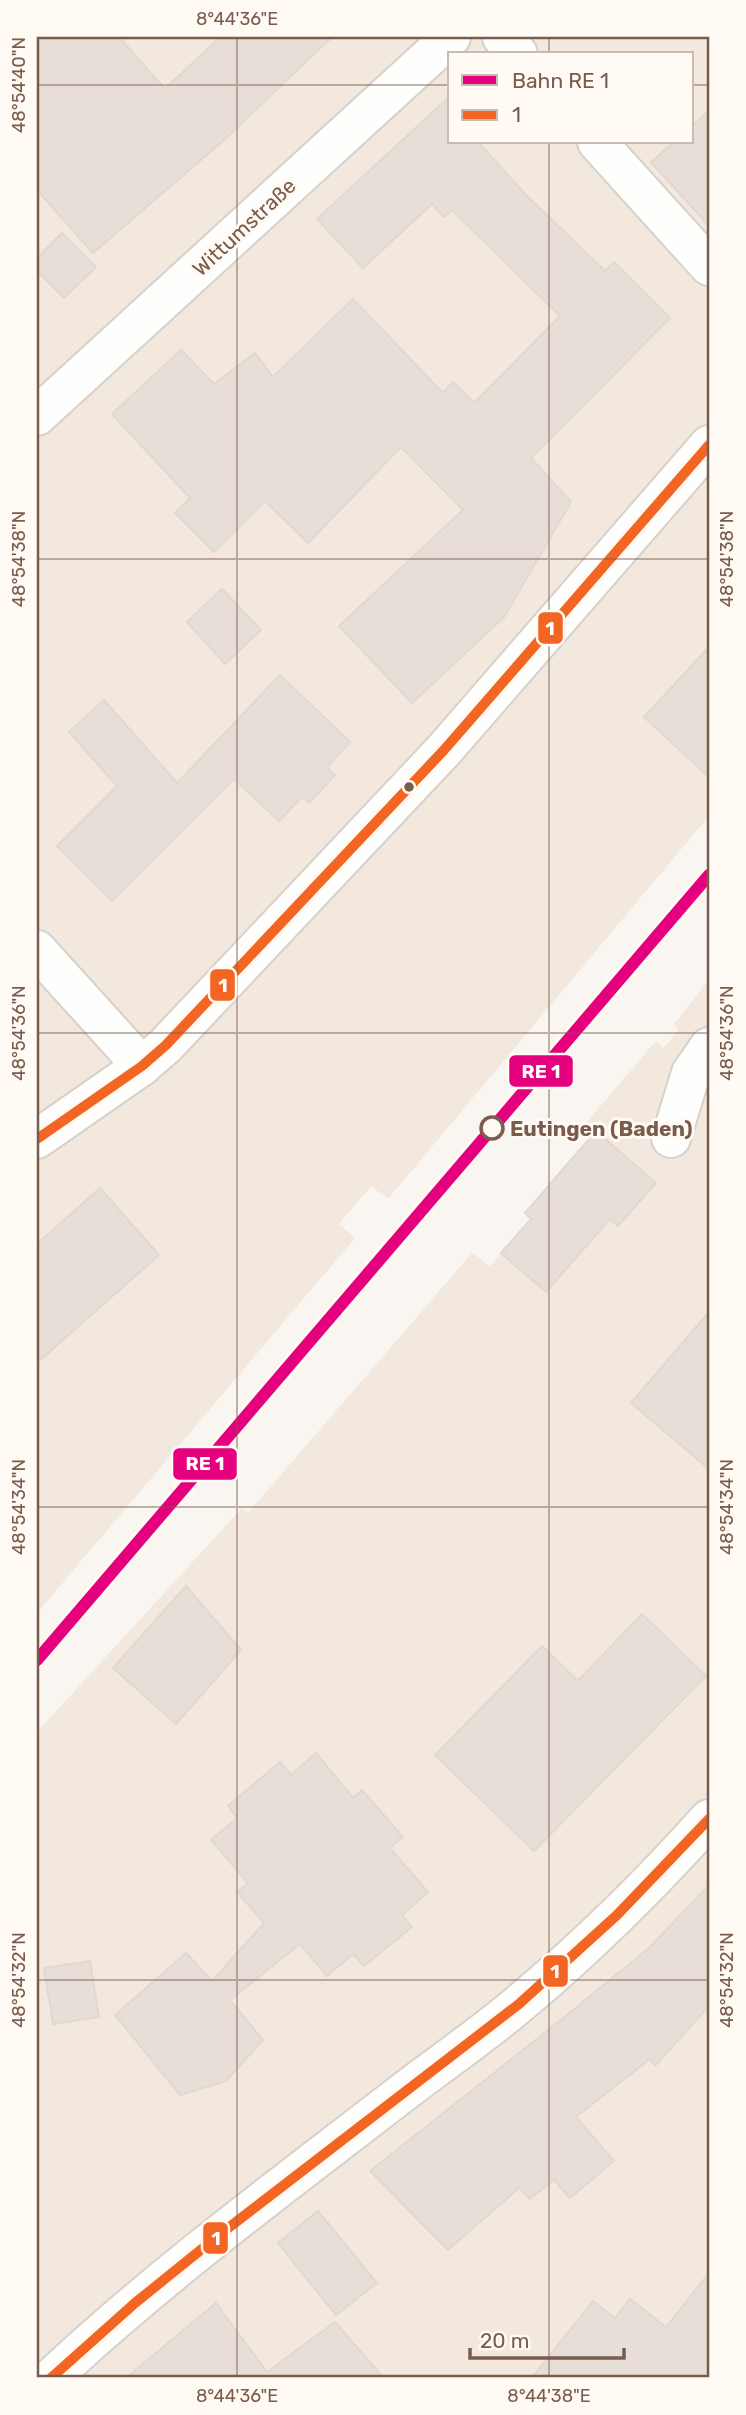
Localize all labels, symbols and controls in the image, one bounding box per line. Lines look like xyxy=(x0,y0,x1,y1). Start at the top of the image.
text: 8°44'36"E xyxy=(196,8,278,30)
text: 48°54'40"N xyxy=(8,37,30,133)
legend xyxy=(448,52,694,144)
text: Bahn RE 1 xyxy=(512,68,609,93)
text: 1 xyxy=(512,102,521,127)
street label: Wittumstraße xyxy=(187,173,301,281)
text: 48°54'38"N xyxy=(8,511,30,607)
text: 48°54'38"N xyxy=(716,511,738,607)
line badge: 1 xyxy=(537,611,564,645)
text: 1 xyxy=(545,617,555,640)
unlabelled marker xyxy=(402,780,416,794)
line badge: 1 xyxy=(209,968,236,1002)
text: 1 xyxy=(218,974,228,997)
text: 48°54'36"N xyxy=(8,985,30,1081)
text: 48°54'36"N xyxy=(716,985,738,1081)
line badge: RE 1 xyxy=(508,1054,574,1088)
text: RE 1 xyxy=(522,1060,560,1083)
marker: Eutingen (Baden) xyxy=(480,1116,504,1140)
place label: Eutingen (Baden) xyxy=(510,1116,693,1141)
line badge: RE 1 xyxy=(172,1447,238,1481)
text: RE 1 xyxy=(186,1452,224,1475)
text: 48°54'34"N xyxy=(8,1459,30,1555)
text: 48°54'34"N xyxy=(716,1459,738,1555)
text: 48°54'32"N xyxy=(8,1932,30,2028)
text: 48°54'32"N xyxy=(716,1932,738,2028)
line badge: 1 xyxy=(542,1954,569,1988)
text: 1 xyxy=(550,1960,560,1983)
line badge: 1 xyxy=(202,2221,229,2255)
text: 1 xyxy=(211,2227,221,2250)
scale bar xyxy=(470,2317,624,2361)
text: 20 m xyxy=(480,2328,529,2353)
text: 8°44'36"E xyxy=(196,2385,278,2407)
text: 8°44'38"E xyxy=(507,2385,591,2407)

